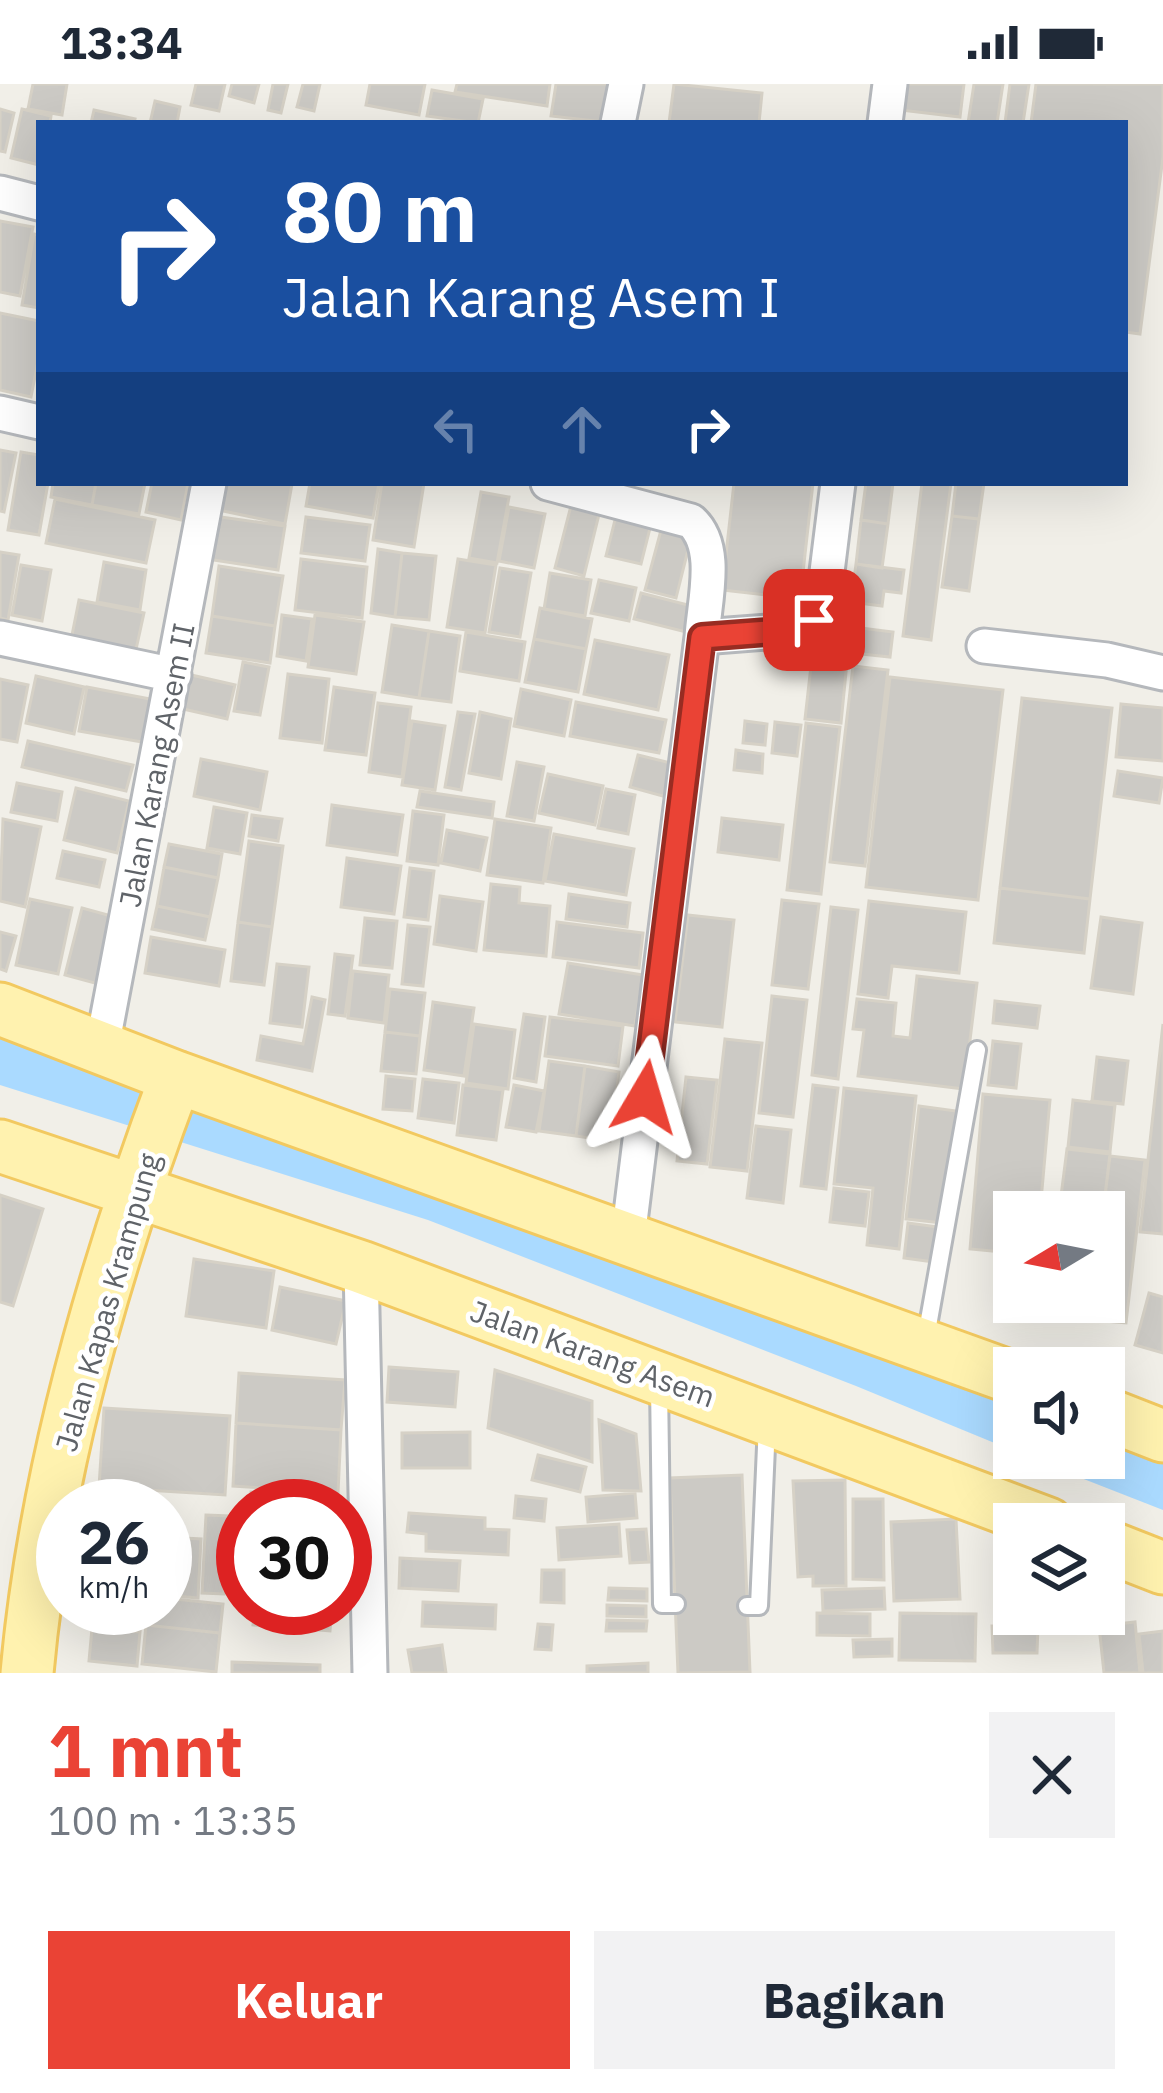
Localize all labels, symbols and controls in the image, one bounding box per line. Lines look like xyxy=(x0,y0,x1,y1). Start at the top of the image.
text: 13:34 xyxy=(60,13,183,71)
text: 80 m xyxy=(282,156,478,265)
icon: right xyxy=(84,168,240,324)
text: Jalan Karang Asem I xyxy=(282,262,780,332)
icon: left xyxy=(423,396,489,462)
icon: ahead xyxy=(549,396,615,462)
icon: right xyxy=(675,396,741,462)
pin xyxy=(763,569,865,671)
icon: arrive xyxy=(781,587,847,653)
street label: Jalan Karang Asem II xyxy=(109,620,203,910)
position arrow xyxy=(582,1034,708,1160)
street label: Jalan Kapas Krampung xyxy=(46,1148,168,1456)
north arrow xyxy=(993,1191,1125,1323)
map controls xyxy=(993,1191,1125,1635)
street label: Jalan Karang Asem xyxy=(465,1291,721,1415)
button: sound xyxy=(993,1347,1125,1479)
speed limit sign: 30 xyxy=(216,1479,372,1635)
text: 26 xyxy=(78,1502,150,1581)
button: layers xyxy=(993,1503,1125,1635)
text: km/h xyxy=(79,1567,149,1606)
text: 1 mnt xyxy=(48,1703,243,1797)
button: close xyxy=(989,1712,1115,1838)
text: 100 m · 13:35 xyxy=(48,1795,298,1846)
button: Keluar xyxy=(48,1931,570,2069)
button: Bagikan xyxy=(594,1931,1115,2069)

